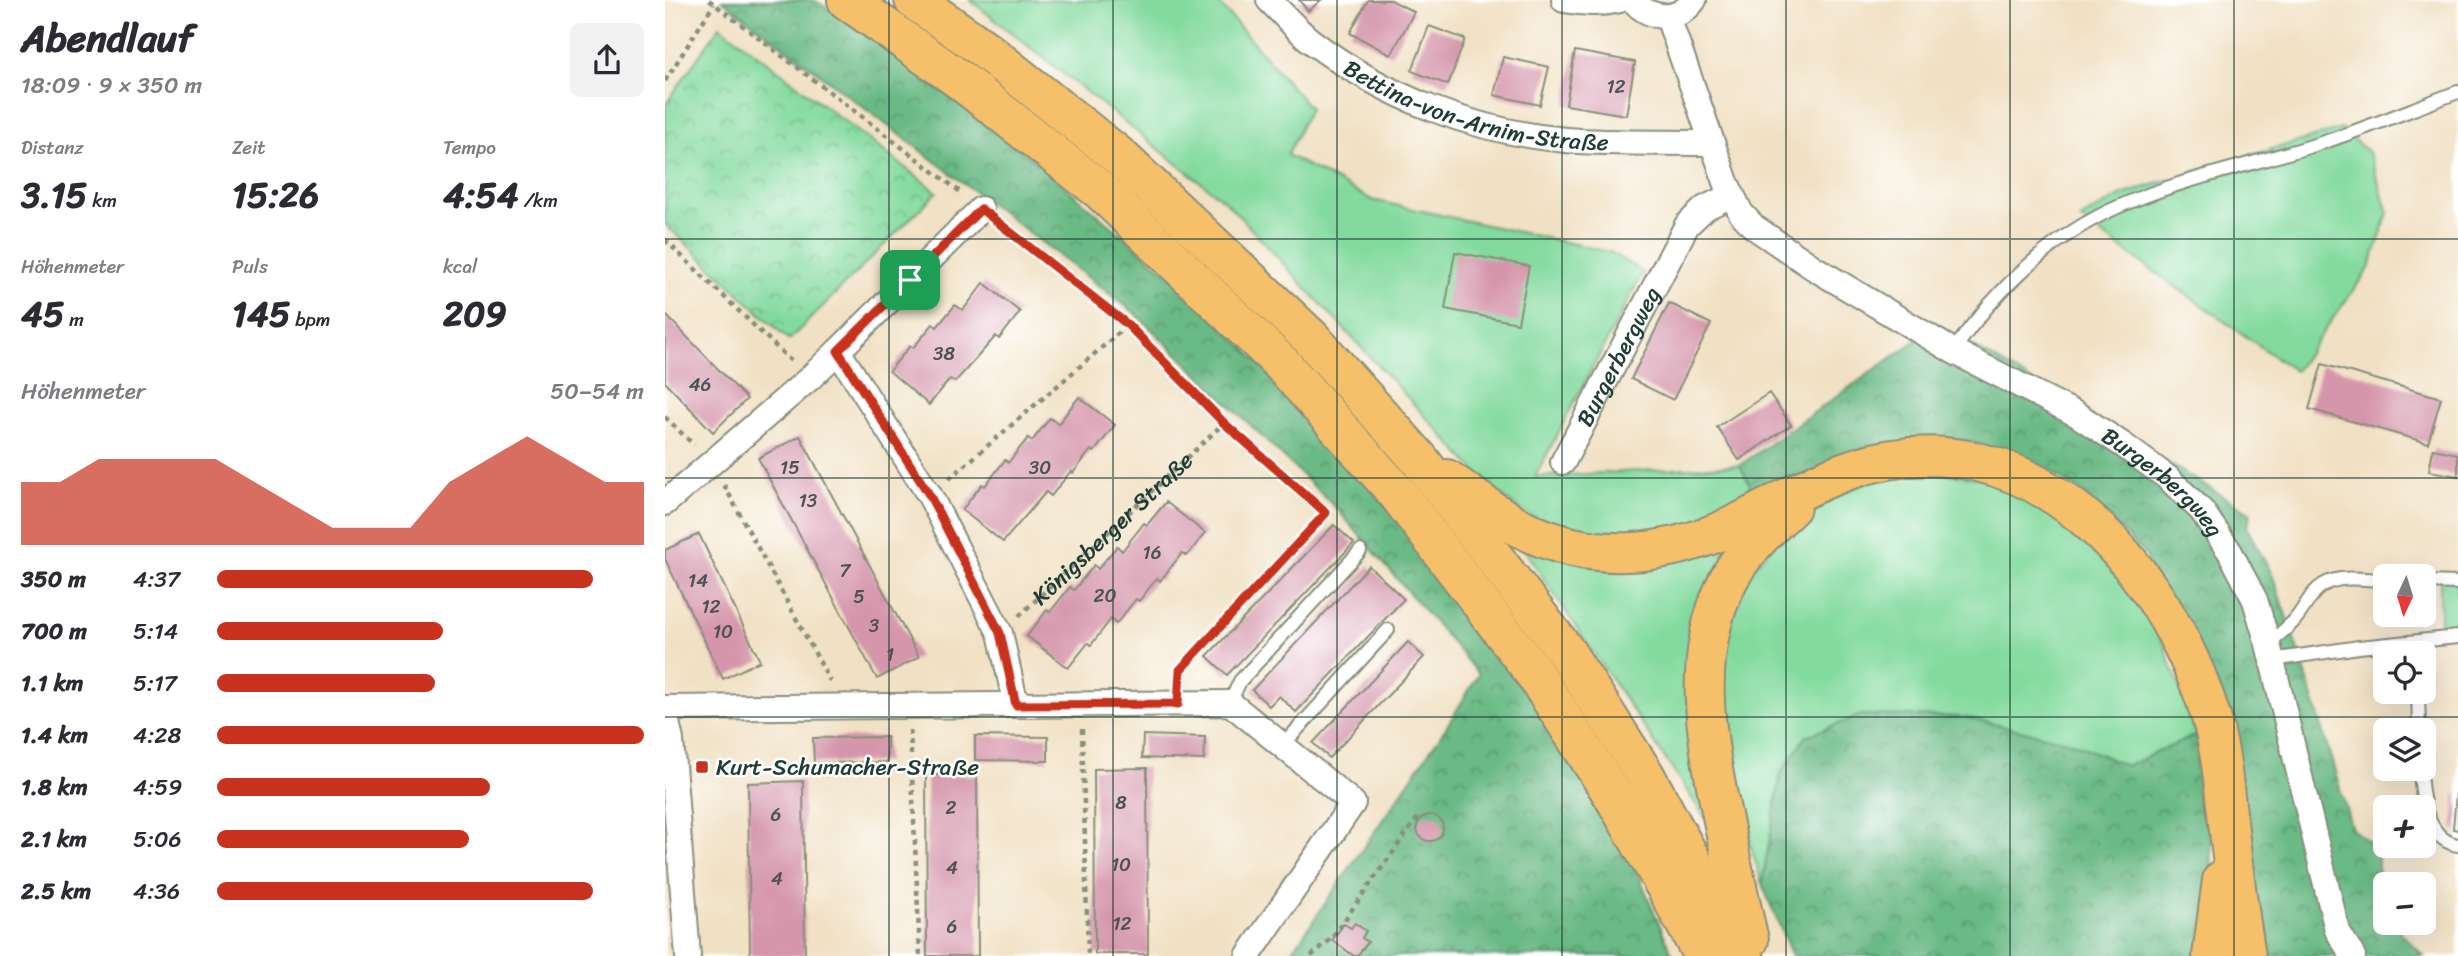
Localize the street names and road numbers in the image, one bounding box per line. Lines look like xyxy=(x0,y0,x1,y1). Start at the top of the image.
street label: Bettina-von-Arnim-Straße xyxy=(1336,48,1609,163)
street label: Burgerbergweg xyxy=(1564,279,1672,434)
street label: Burgerbergweg xyxy=(2093,416,2235,546)
street label: Königsberger Straße xyxy=(1021,441,1203,615)

